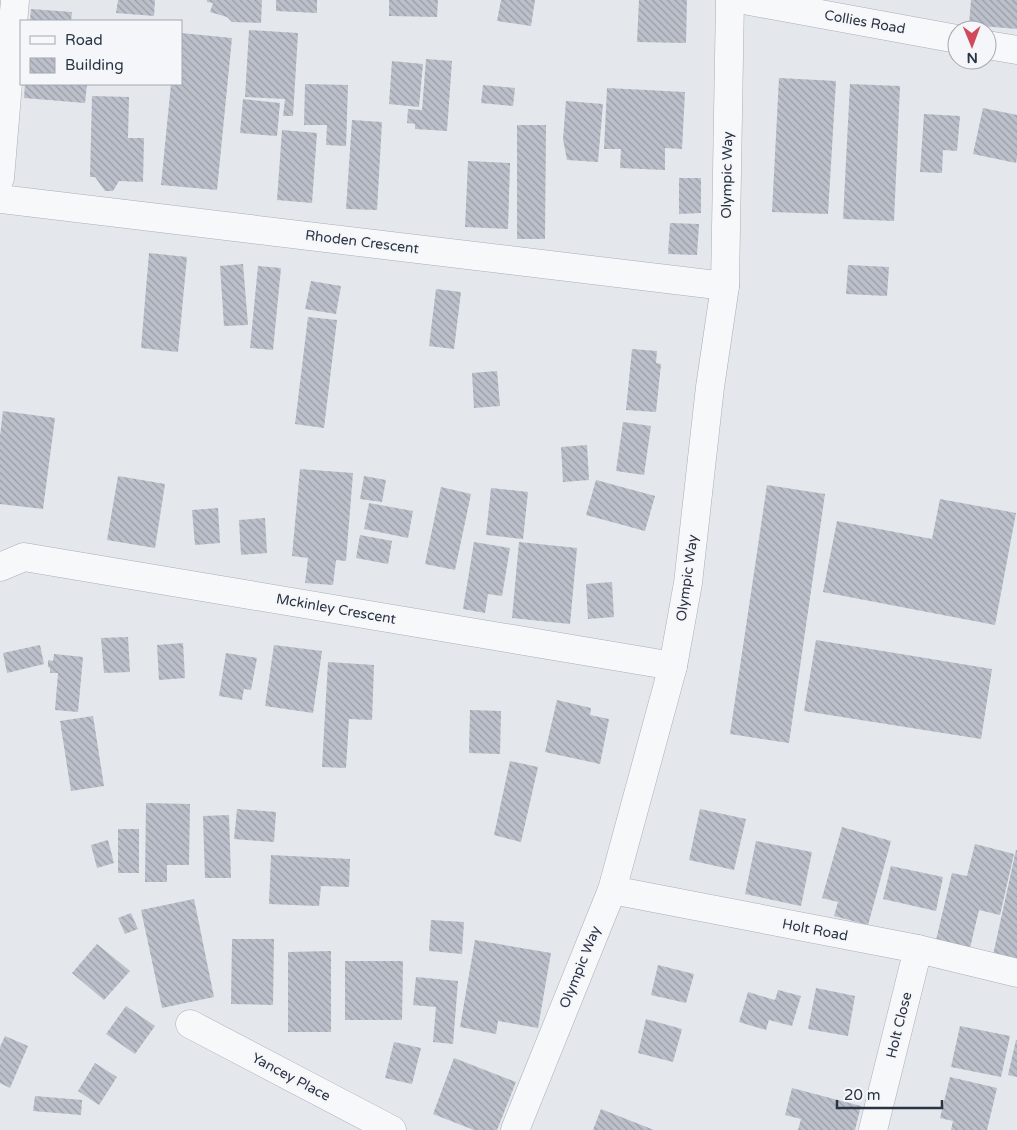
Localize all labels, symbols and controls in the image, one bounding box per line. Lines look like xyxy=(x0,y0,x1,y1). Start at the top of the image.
street label: Collies Road xyxy=(823,7,907,37)
legend xyxy=(20,20,182,85)
north arrow xyxy=(947,20,997,70)
text: Road xyxy=(65,31,103,49)
text: N xyxy=(966,49,978,66)
text: Building xyxy=(65,56,124,74)
street label: Olympic Way xyxy=(718,131,736,219)
street label: Rhoden Crescent xyxy=(304,227,420,257)
street label: Olympic Way xyxy=(673,533,702,622)
street label: Mckinley Crescent xyxy=(275,590,398,628)
street label: Holt Road xyxy=(781,915,849,945)
street label: Olympic Way xyxy=(556,923,604,1011)
street label: Holt Close xyxy=(883,990,915,1060)
street label: Yancey Place xyxy=(249,1049,333,1105)
scale bar xyxy=(837,1078,942,1110)
text: 20 m xyxy=(844,1086,881,1104)

